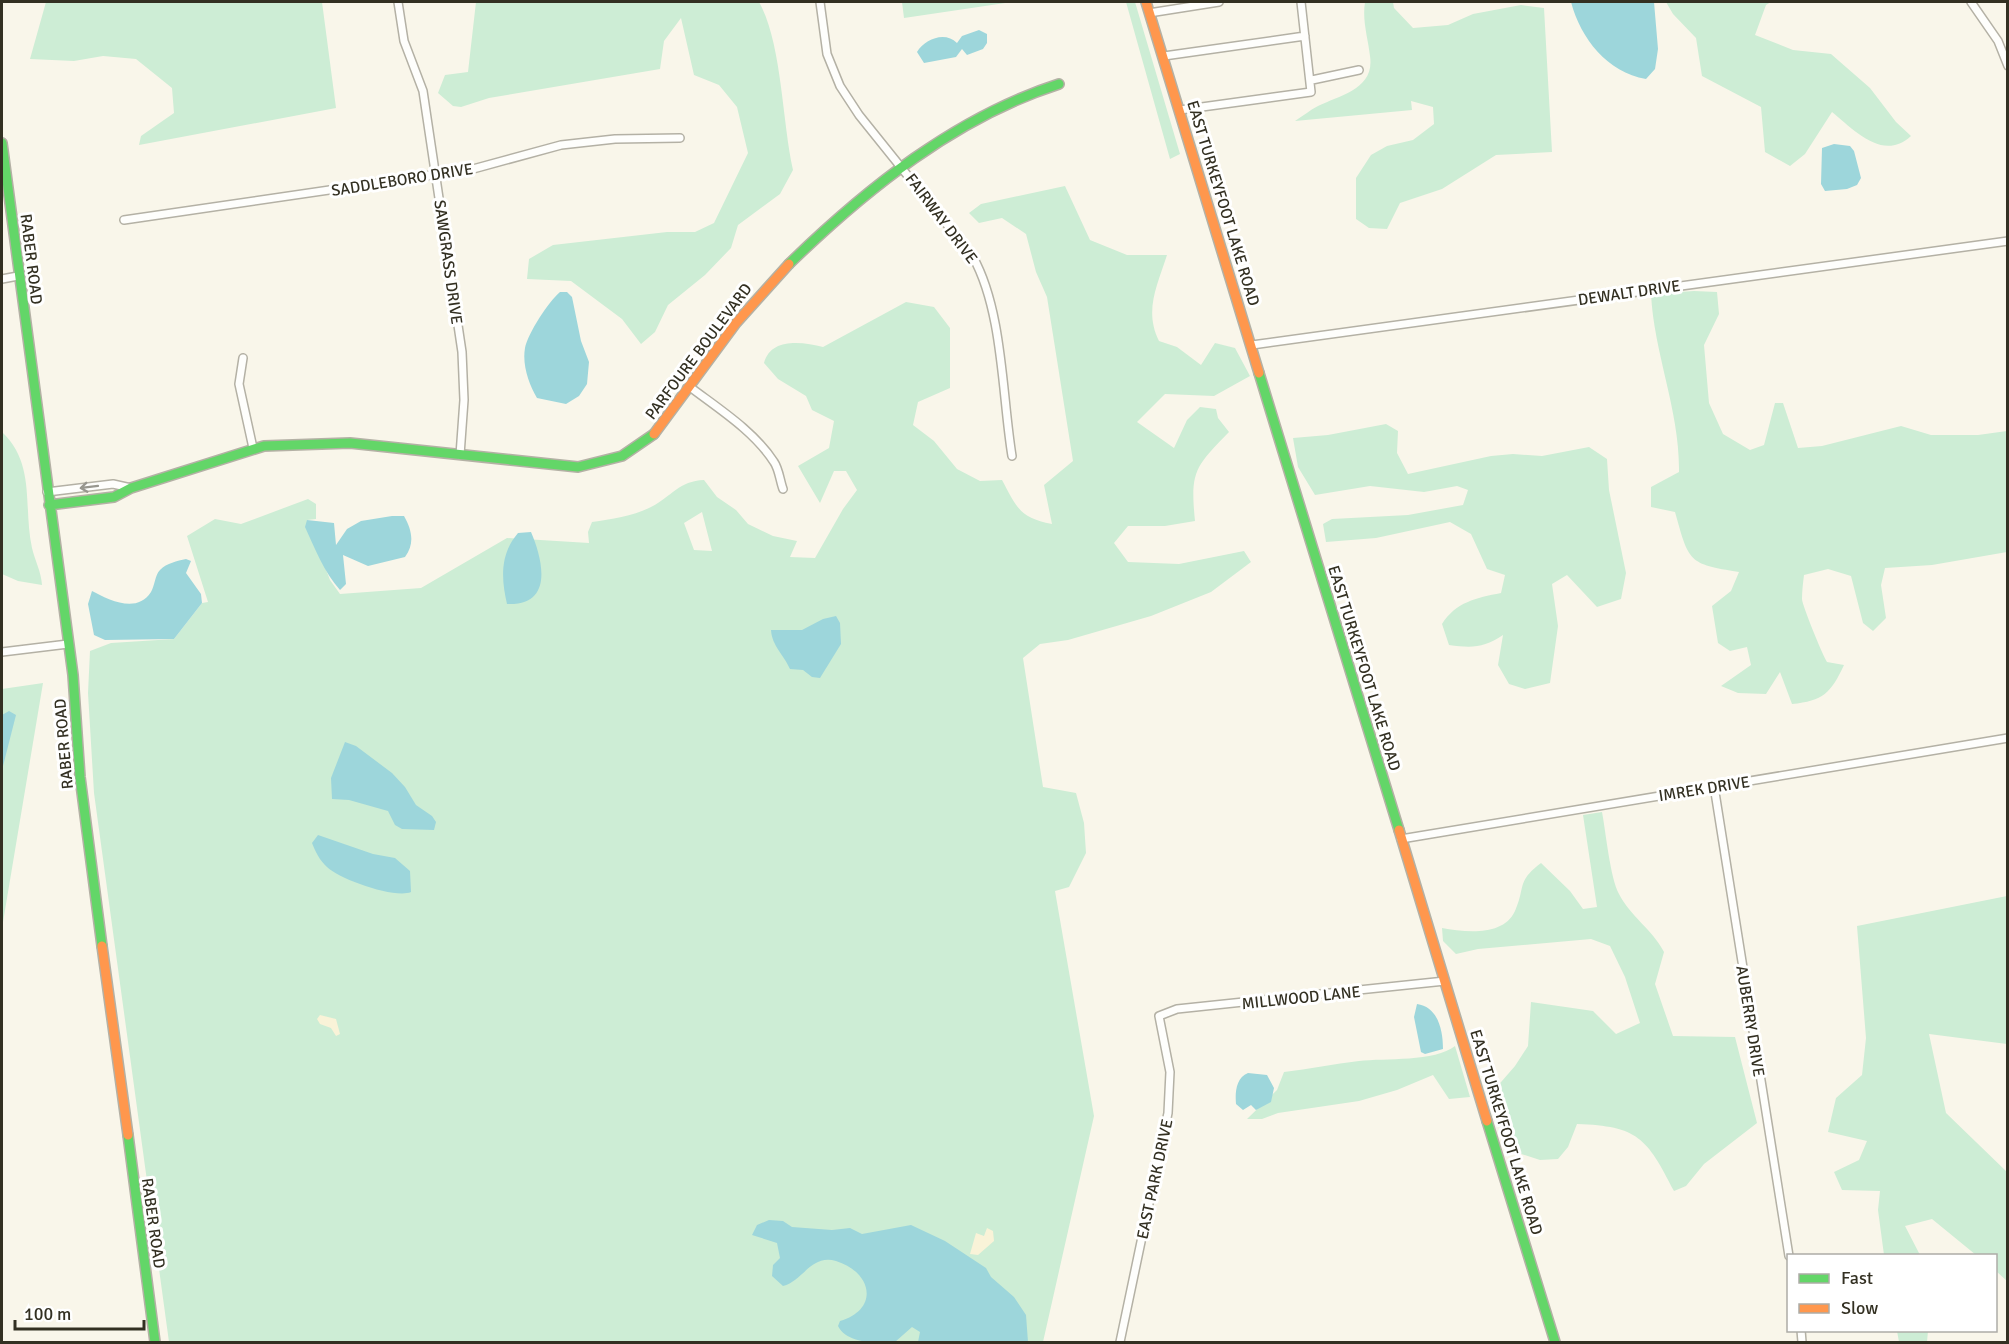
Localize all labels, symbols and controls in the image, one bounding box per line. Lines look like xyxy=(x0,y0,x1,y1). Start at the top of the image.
street label: EAST TURKEYFOOT LAKE ROAD xyxy=(1182,98,1264,308)
street label: SADDLEBORO DRIVE xyxy=(330,159,474,201)
street label: FAIRWAY DRIVE xyxy=(901,170,982,268)
street label: SAWGRASS DRIVE xyxy=(429,199,467,326)
street label: RABER ROAD xyxy=(16,213,46,306)
street label: DEWALT DRIVE xyxy=(1577,276,1682,310)
street label: PARFOURE BOULEVARD xyxy=(641,280,757,424)
one-way arrow xyxy=(80,481,100,492)
street label: EAST TURKEYFOOT LAKE ROAD xyxy=(1323,563,1405,773)
street label: RABER ROAD xyxy=(50,698,78,790)
street label: IMREK DRIVE xyxy=(1657,772,1751,806)
street label: AUBERRY DRIVE xyxy=(1731,964,1769,1078)
street label: MILLWOOD LANE xyxy=(1241,982,1362,1014)
street label: EAST TURKEYFOOT LAKE ROAD xyxy=(1465,1027,1547,1237)
street label: EAST PARK DRIVE xyxy=(1132,1117,1177,1241)
street label: RABER ROAD xyxy=(137,1177,169,1270)
legend xyxy=(1787,1254,1997,1332)
text: Fast xyxy=(1841,1267,1873,1289)
scale bar xyxy=(15,1293,144,1331)
text: Slow xyxy=(1841,1297,1878,1319)
text: 100 m xyxy=(24,1303,71,1325)

